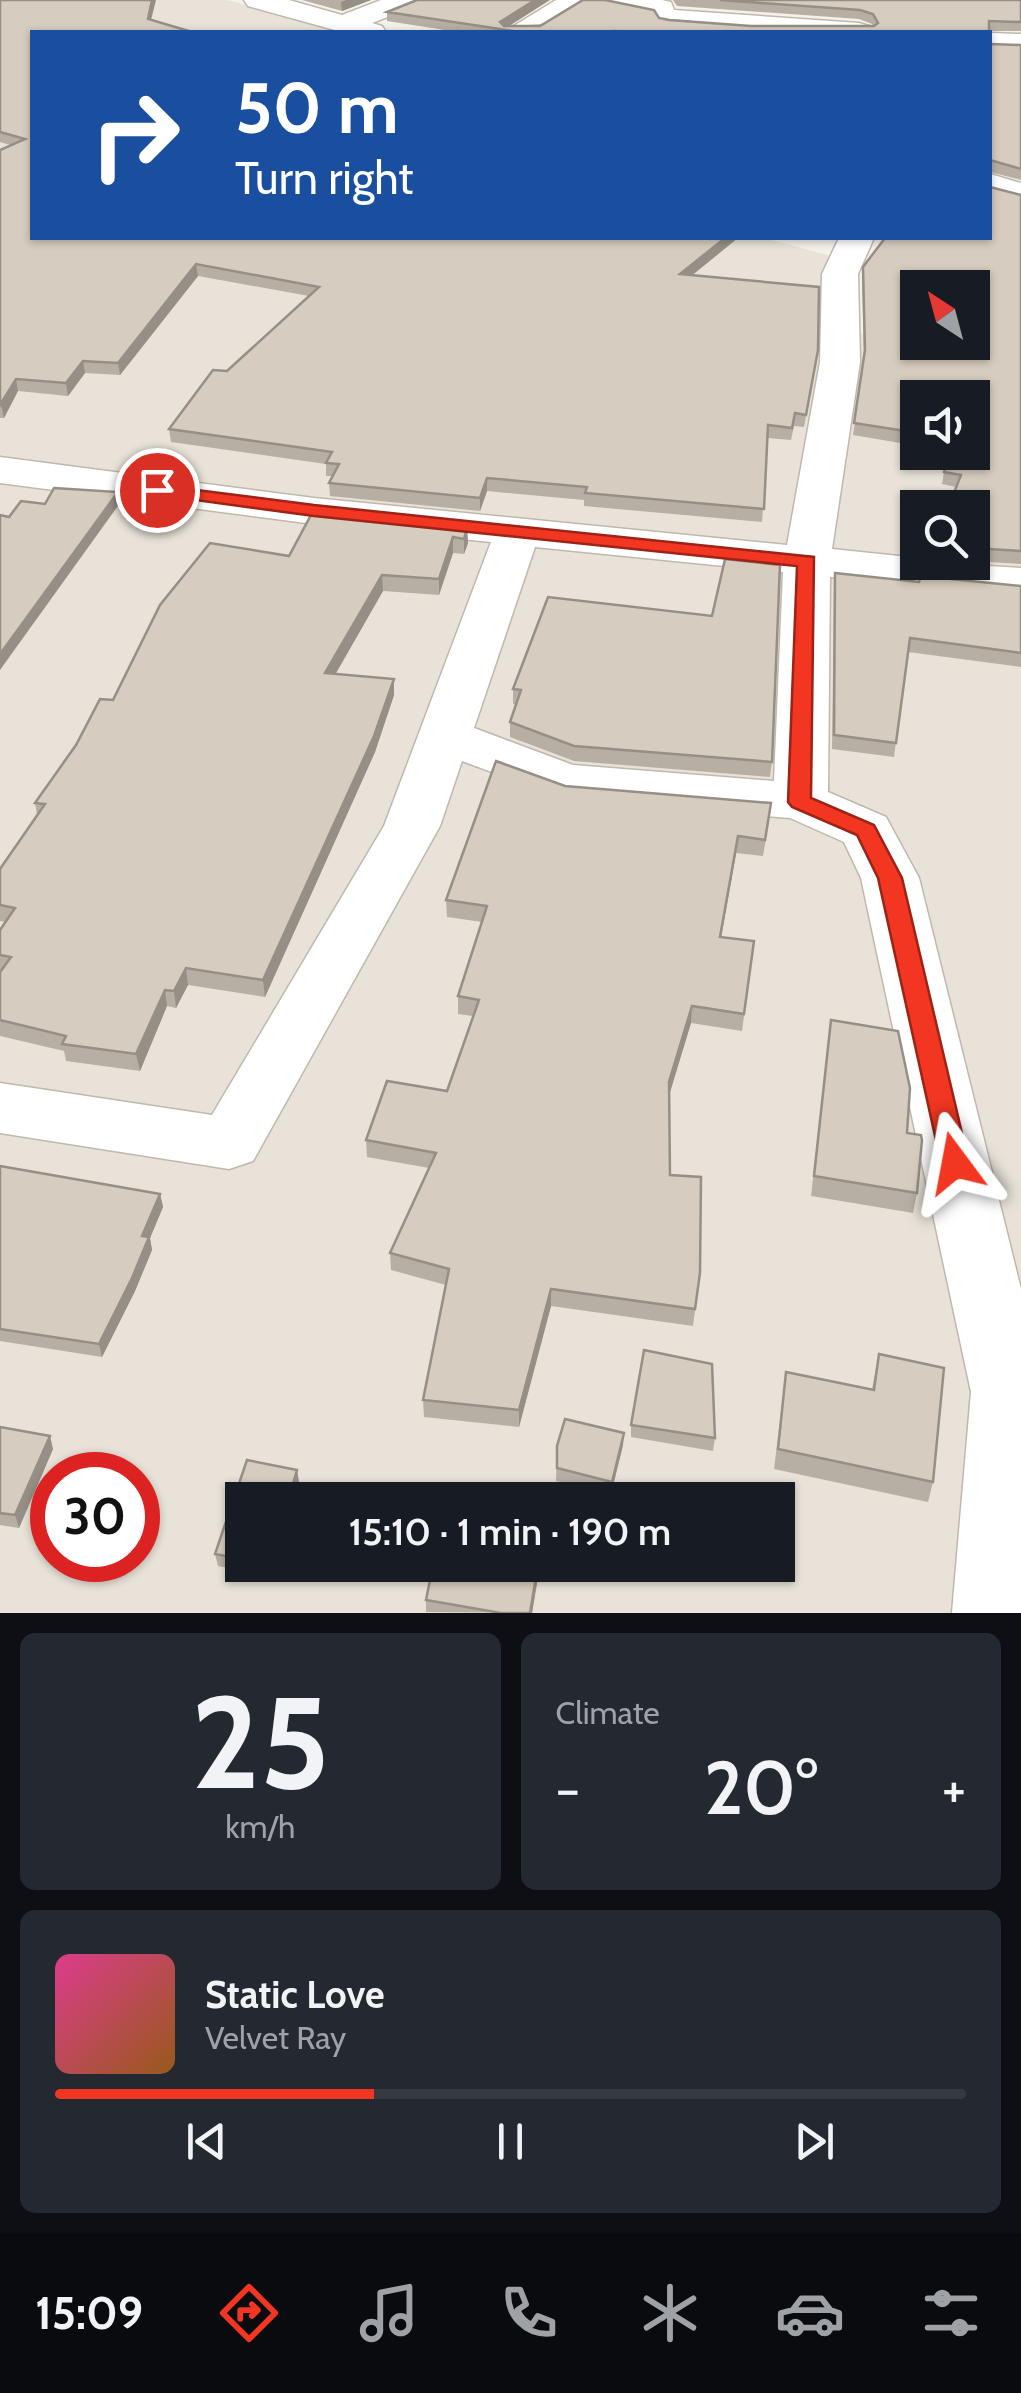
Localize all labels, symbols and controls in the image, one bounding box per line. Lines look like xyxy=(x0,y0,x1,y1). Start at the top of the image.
text: 50 m xyxy=(235,65,399,151)
icon: right xyxy=(70,70,200,200)
text: Turn right xyxy=(235,151,414,205)
north arrow xyxy=(900,270,990,360)
map controls xyxy=(900,270,990,580)
button: sound xyxy=(900,380,990,470)
pin xyxy=(115,448,200,533)
icon: arrive xyxy=(130,463,185,518)
button: search xyxy=(900,490,990,580)
position arrow xyxy=(903,1111,1007,1215)
speed limit sign: 30 xyxy=(30,1452,160,1582)
text: 15:10 · 1 min · 190 m xyxy=(349,1508,671,1555)
text: 25 xyxy=(191,1663,330,1821)
text: Climate xyxy=(556,1693,660,1732)
text: 20° xyxy=(704,1742,818,1833)
text: − xyxy=(556,1755,580,1822)
text: + xyxy=(942,1755,966,1822)
text: km/h xyxy=(225,1807,295,1846)
text: Static Love xyxy=(205,1971,384,2018)
text: Velvet Ray xyxy=(205,2018,346,2057)
icon: previous xyxy=(179,2114,234,2169)
icon: pause xyxy=(483,2114,538,2169)
icon: next xyxy=(787,2114,842,2169)
icon: directions xyxy=(214,2278,284,2348)
icon: music xyxy=(354,2278,424,2348)
icon: phone xyxy=(494,2278,564,2348)
icon: climate xyxy=(635,2278,705,2348)
icon: car xyxy=(775,2278,845,2348)
icon: filters xyxy=(916,2278,986,2348)
text: 15:09 xyxy=(35,2286,143,2340)

